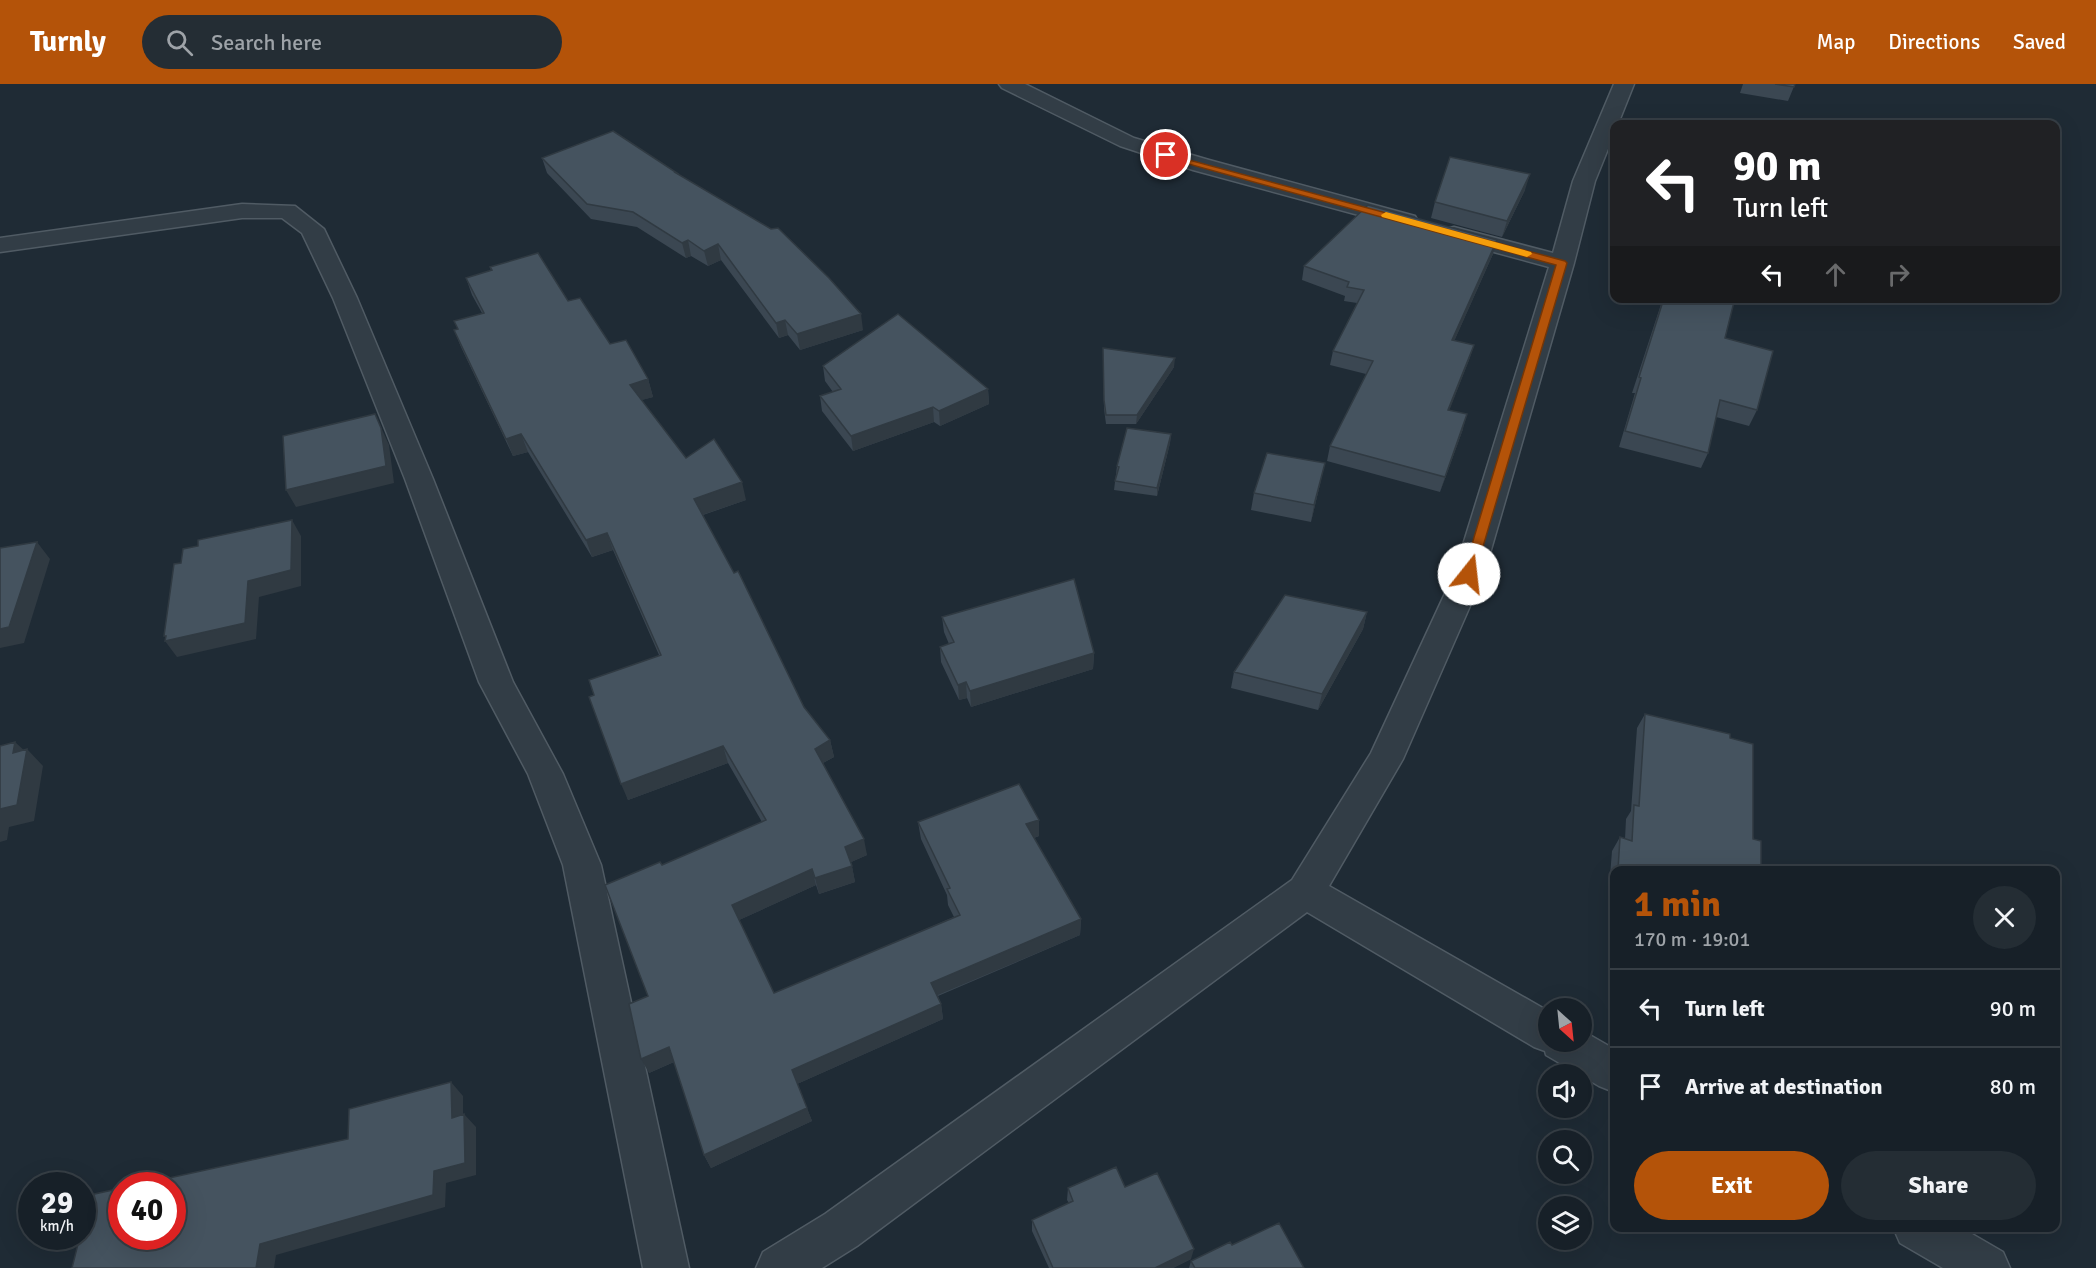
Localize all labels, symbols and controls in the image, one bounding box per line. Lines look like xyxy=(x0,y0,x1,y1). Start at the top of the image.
search box xyxy=(142,15,562,69)
text: Turnly xyxy=(30,25,106,59)
icon: search xyxy=(163,26,196,59)
text: Search here xyxy=(211,29,322,56)
text: Map xyxy=(1817,29,1855,55)
text: Directions xyxy=(1888,29,1980,55)
text: Saved xyxy=(2013,29,2066,55)
pin xyxy=(1140,129,1191,180)
icon: arrive xyxy=(1149,138,1182,171)
text: 90 m xyxy=(1733,141,1822,192)
icon: left xyxy=(1634,144,1712,222)
text: Turn left xyxy=(1733,192,1828,225)
icon: left xyxy=(1756,258,1789,291)
icon: ahead xyxy=(1819,258,1852,291)
icon: right xyxy=(1882,258,1915,291)
position arrow xyxy=(1437,542,1501,606)
text: 1 min xyxy=(1634,882,1721,927)
button: close xyxy=(1973,886,2036,949)
text: 170 m · 19:01 xyxy=(1634,927,1750,952)
icon: left xyxy=(1634,992,1667,1025)
text: Turn left xyxy=(1685,995,1765,1022)
text: 90 m xyxy=(1990,995,2036,1022)
north arrow xyxy=(1538,998,1592,1052)
map controls xyxy=(1538,998,1592,1250)
button: sound xyxy=(1538,1064,1592,1118)
icon: arrive xyxy=(1634,1070,1667,1103)
text: Arrive at destination xyxy=(1685,1073,1882,1100)
text: 80 m xyxy=(1990,1073,2036,1100)
button: search xyxy=(1538,1130,1592,1184)
button: Exit xyxy=(1634,1151,1829,1220)
button: Share xyxy=(1841,1151,2036,1220)
speed limit sign: 40 xyxy=(108,1172,186,1250)
text: 29 xyxy=(41,1185,73,1222)
button: layers xyxy=(1538,1196,1592,1250)
text: km/h xyxy=(40,1217,74,1235)

